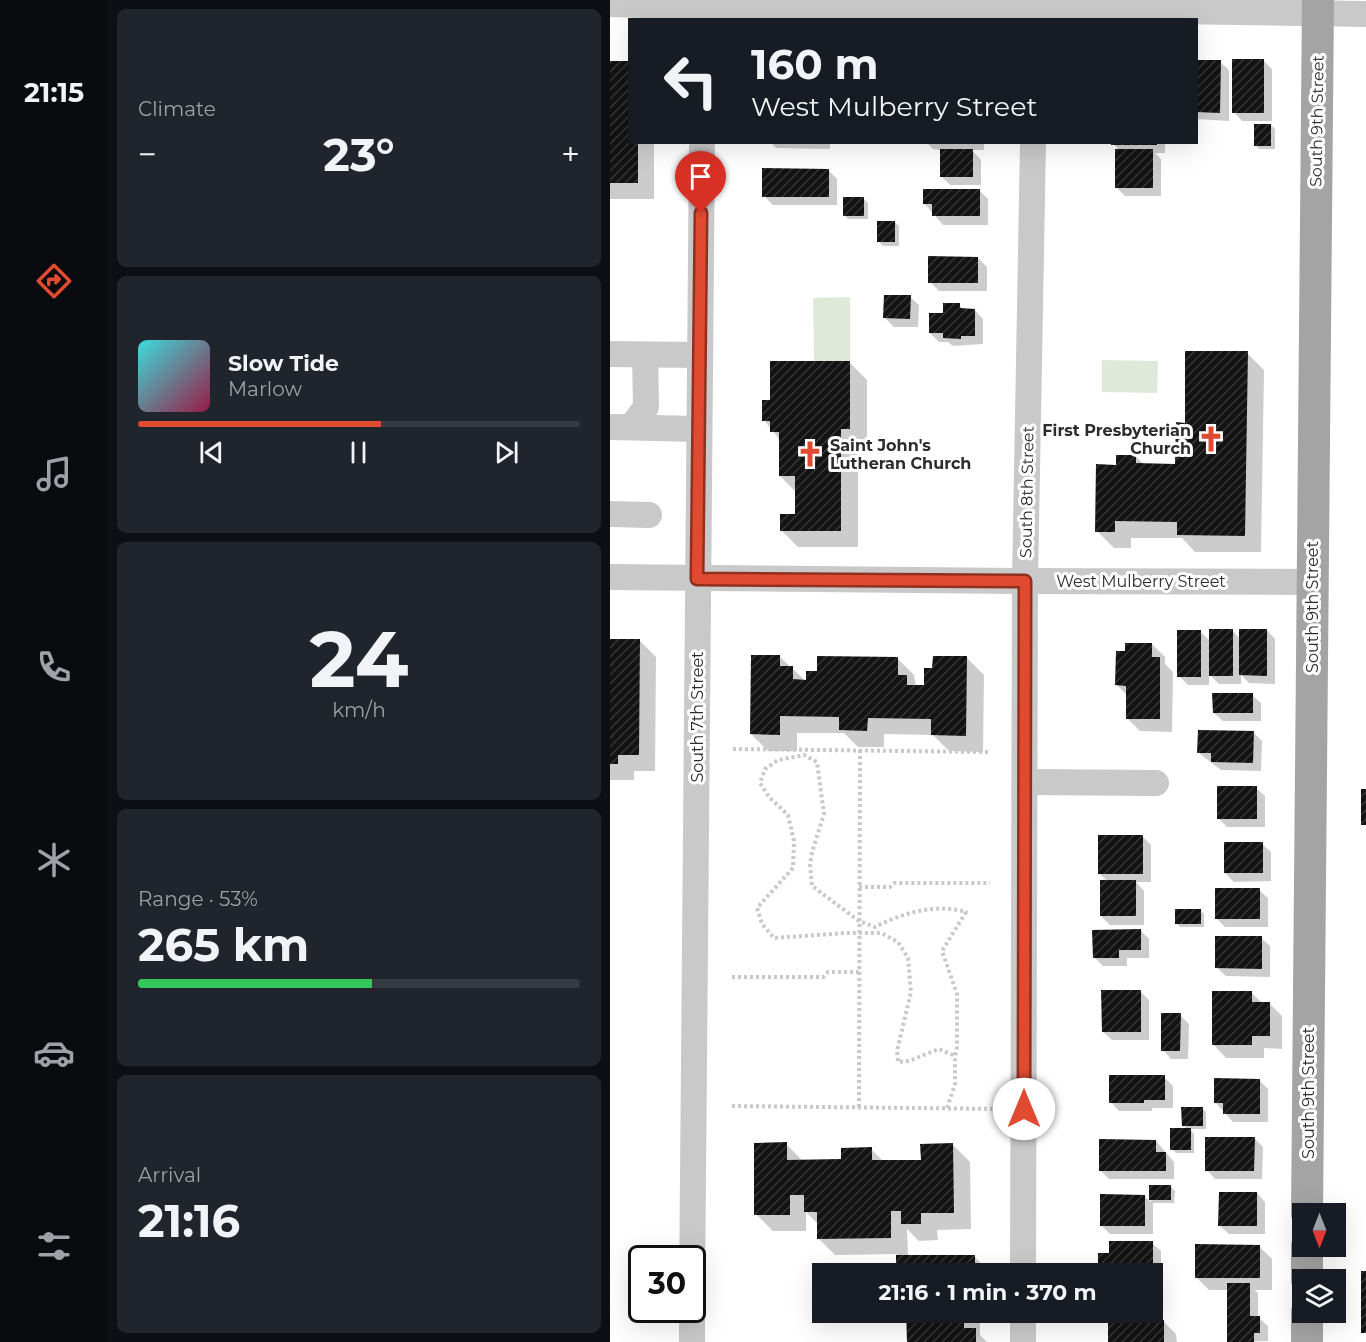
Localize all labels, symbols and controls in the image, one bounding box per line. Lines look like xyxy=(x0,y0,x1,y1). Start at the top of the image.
text: 160 m xyxy=(751,38,879,90)
icon: left xyxy=(652,42,730,120)
street label: South 9th Street xyxy=(1306,54,1328,187)
text: 21:15 xyxy=(24,76,84,109)
text: West Mulberry Street xyxy=(751,90,1037,123)
text: Climate xyxy=(138,97,216,121)
text: 23° xyxy=(323,127,395,182)
text: − xyxy=(138,134,157,174)
text: + xyxy=(561,134,580,174)
pin xyxy=(675,151,726,213)
icon: arrive xyxy=(684,160,717,193)
icon: directions xyxy=(33,260,75,302)
text: Slow Tide xyxy=(228,350,339,377)
text: Marlow xyxy=(228,377,302,401)
place label: First Presbyterian Church xyxy=(1042,421,1191,458)
church icon: First Presbyterian Church xyxy=(1196,424,1226,454)
street label: South 8th Street xyxy=(1016,425,1038,558)
icon: previous xyxy=(195,436,228,469)
icon: pause xyxy=(342,436,375,469)
icon: next xyxy=(490,436,523,469)
place label: Saint John's Lutheran Church xyxy=(830,436,971,473)
church icon: Saint John's Lutheran Church xyxy=(795,439,825,469)
icon: music xyxy=(33,453,75,495)
street label: South 9th Street xyxy=(1303,541,1322,673)
street label: West Mulberry Street xyxy=(1056,572,1226,591)
text: 24 xyxy=(310,611,408,707)
icon: phone xyxy=(33,646,75,688)
street label: South 7th Street xyxy=(688,651,707,783)
text: km/h xyxy=(332,698,386,722)
icon: climate xyxy=(33,839,75,881)
text: Range · 53% xyxy=(138,887,258,911)
text: 265 km xyxy=(138,917,309,972)
street label: South 9th Street xyxy=(1299,1027,1318,1159)
icon: car xyxy=(33,1032,75,1074)
position arrow xyxy=(992,1077,1056,1141)
text: Arrival xyxy=(138,1163,201,1187)
text: 21:16 xyxy=(138,1193,240,1248)
north arrow xyxy=(1292,1203,1346,1257)
map controls xyxy=(1292,1203,1346,1323)
icon: filters xyxy=(33,1225,75,1267)
speed limit sign: 30 xyxy=(628,1245,706,1323)
button: layers xyxy=(1292,1269,1346,1323)
text: 21:16 · 1 min · 370 m xyxy=(878,1279,1097,1306)

